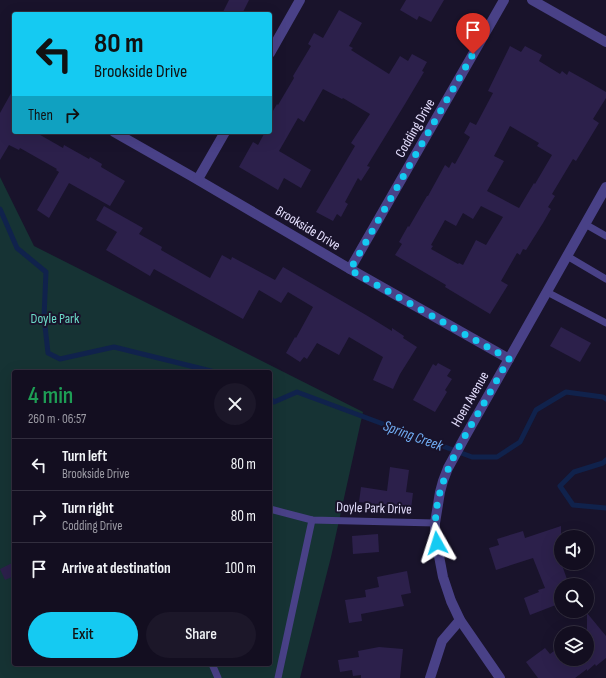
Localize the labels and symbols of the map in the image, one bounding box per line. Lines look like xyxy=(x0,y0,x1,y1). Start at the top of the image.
pin xyxy=(456,13,490,54)
street label: Codding Drive xyxy=(391,96,439,160)
street label: Brookside Drive xyxy=(273,202,343,254)
park label: Doyle Park xyxy=(31,310,80,327)
street label: Hoen Avenue xyxy=(447,368,493,430)
water label: Spring Creek xyxy=(380,416,446,456)
street label: Doyle Park Drive xyxy=(336,498,412,518)
position arrow xyxy=(416,522,458,564)

